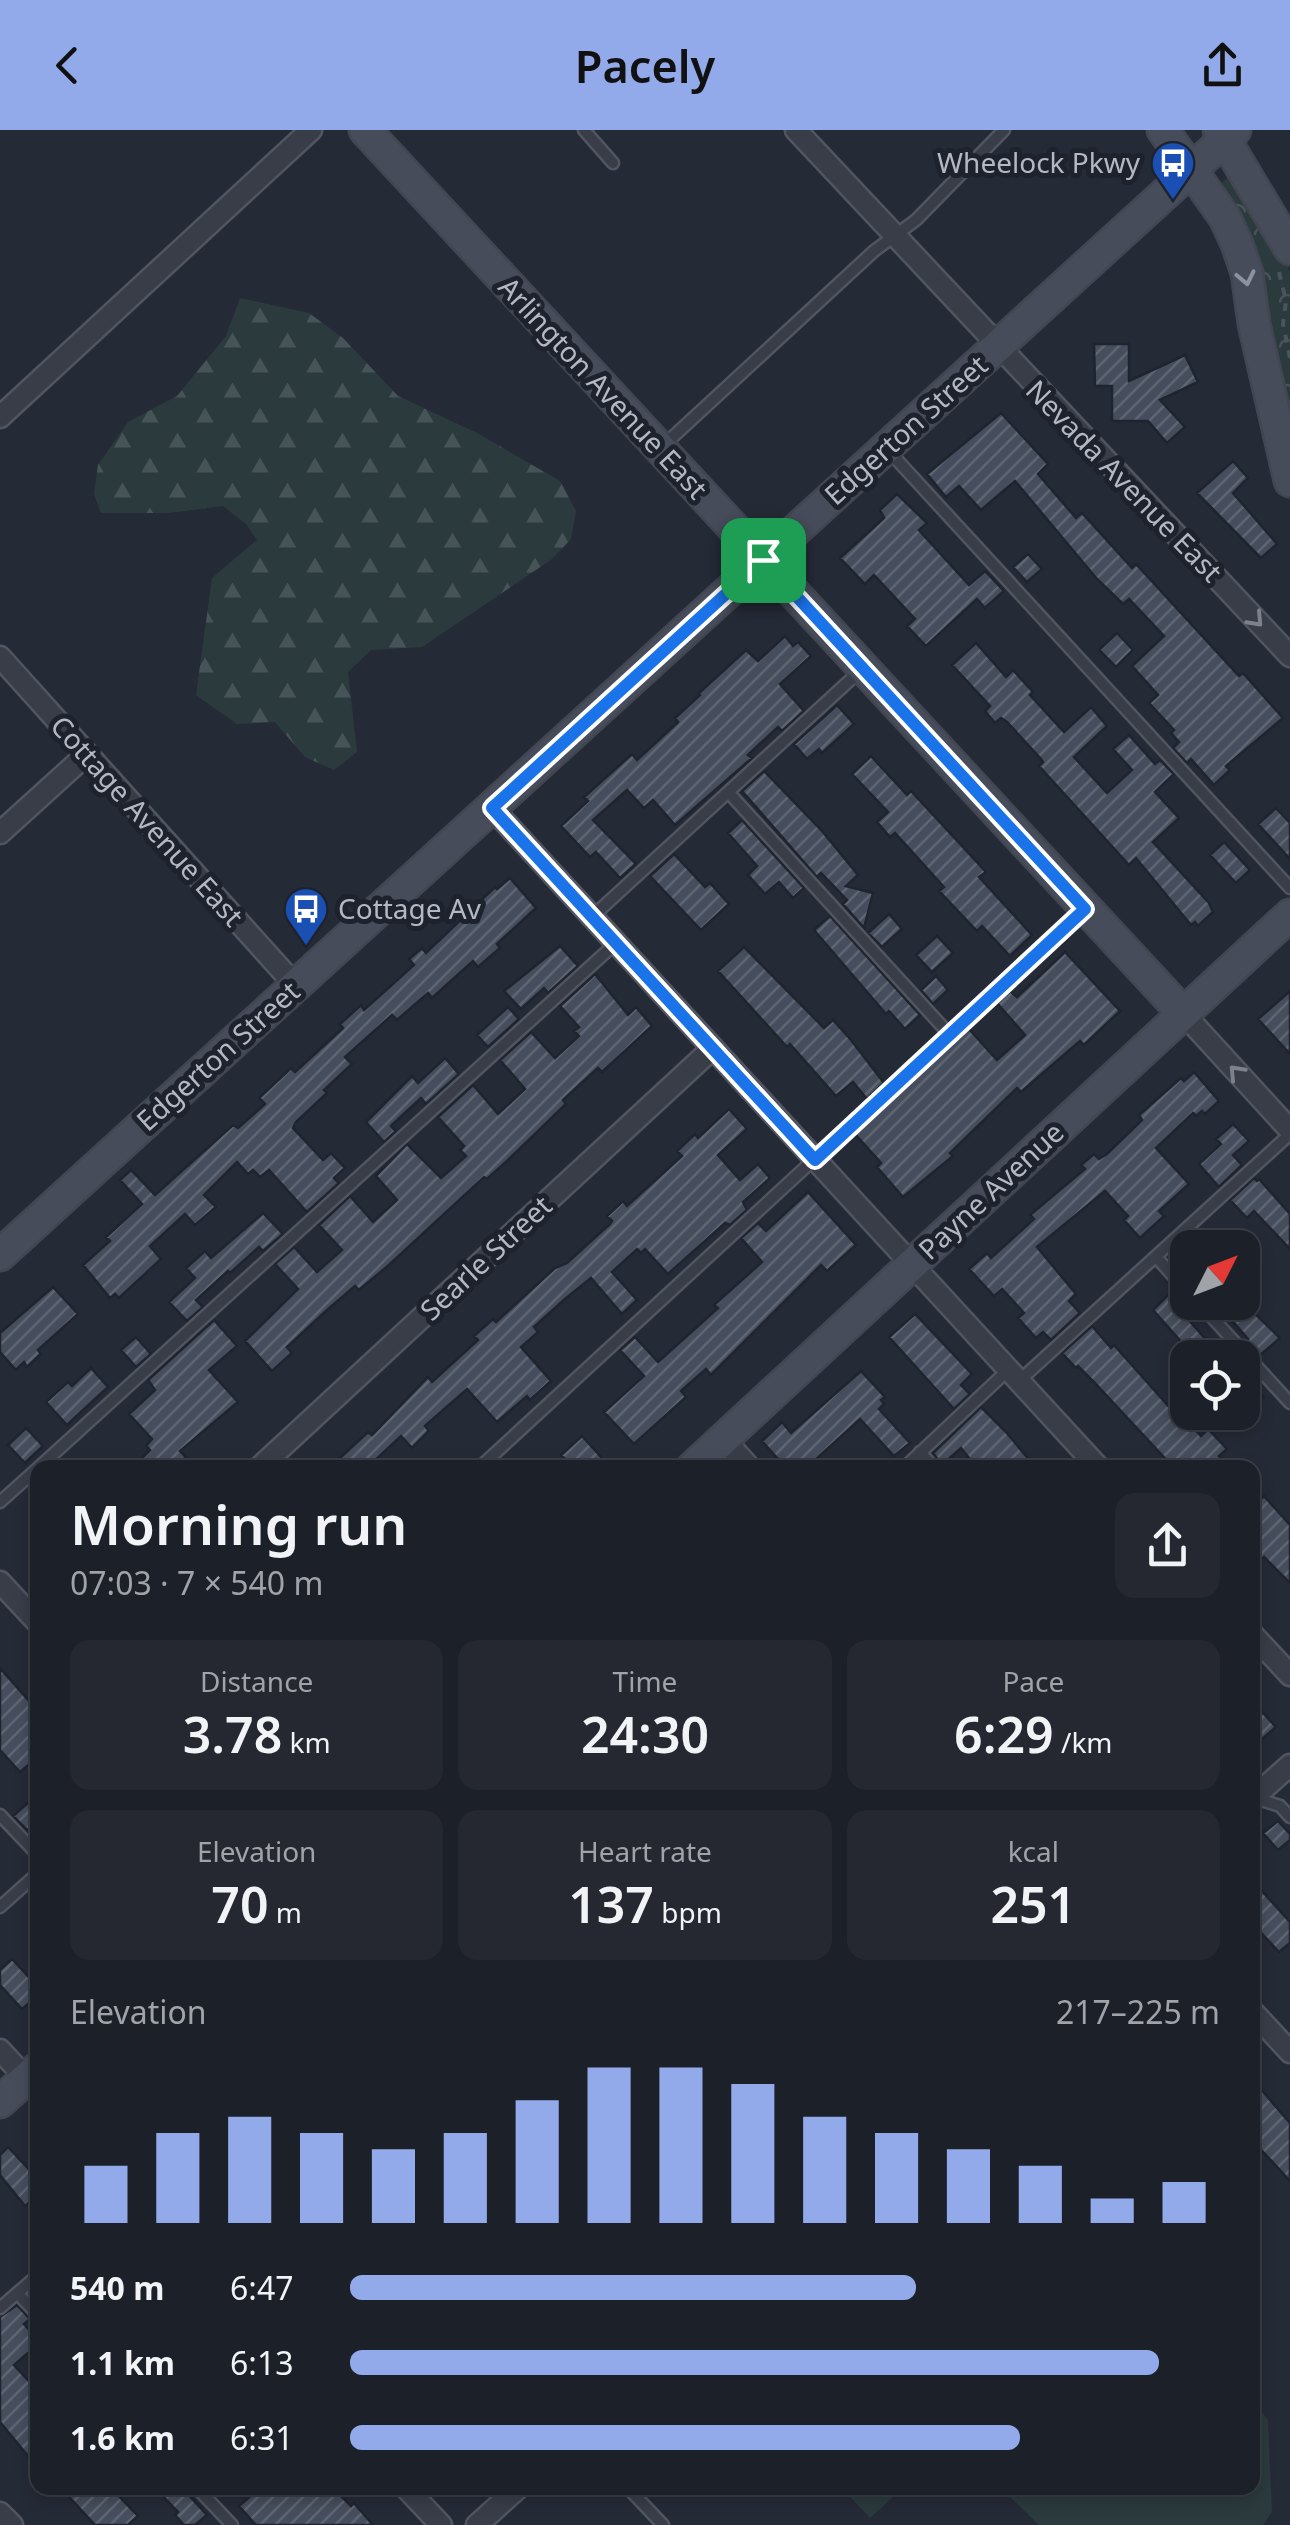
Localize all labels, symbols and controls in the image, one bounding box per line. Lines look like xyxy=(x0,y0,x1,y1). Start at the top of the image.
text: Pacely xyxy=(575,35,715,96)
icon: back xyxy=(40,38,95,93)
icon: share xyxy=(1195,38,1250,93)
bus stop icon: Wheelock Pkwy xyxy=(1150,140,1196,201)
place label: Wheelock Pkwy xyxy=(937,143,1141,181)
street label: Arlington Avenue East xyxy=(491,268,717,506)
one-way arrow xyxy=(1235,269,1256,286)
street label: Edgerton Street xyxy=(816,346,995,513)
street label: Nevada Avenue East xyxy=(1018,371,1231,590)
pin xyxy=(721,518,806,603)
icon: arrive xyxy=(736,533,791,588)
one-way arrow xyxy=(1244,609,1262,627)
street label: Cottage Avenue East xyxy=(43,707,253,934)
bus stop icon: Cottage Av xyxy=(283,886,329,947)
place label: Cottage Av xyxy=(338,889,482,927)
street label: Edgerton Street xyxy=(128,972,307,1139)
one-way arrow xyxy=(1230,1065,1248,1084)
street label: Payne Avenue xyxy=(909,1113,1071,1267)
street label: Searle Street xyxy=(411,1186,559,1328)
north arrow xyxy=(1170,1230,1260,1320)
map controls xyxy=(1170,1230,1260,1430)
button: locate xyxy=(1170,1340,1260,1430)
text: Morning run xyxy=(70,1486,407,1561)
button: share xyxy=(1115,1493,1220,1598)
text: 07:03 · 7 × 540 m xyxy=(70,1561,323,1604)
text: Distance xyxy=(200,1662,313,1700)
text: Time xyxy=(613,1662,677,1700)
text: Pace xyxy=(1002,1662,1064,1700)
text: 3.78 xyxy=(183,1700,282,1768)
text: 24:30 xyxy=(581,1700,709,1768)
text: 6:29 xyxy=(954,1700,1054,1768)
text: km xyxy=(282,1723,331,1761)
text: /km xyxy=(1054,1723,1113,1761)
text: Elevation xyxy=(197,1832,316,1870)
text: Heart rate xyxy=(578,1832,712,1870)
text: kcal xyxy=(1008,1832,1059,1870)
text: 70 xyxy=(211,1870,269,1938)
text: 137 xyxy=(568,1870,654,1938)
text: 251 xyxy=(990,1870,1076,1938)
text: m xyxy=(269,1893,302,1931)
text: bpm xyxy=(654,1893,722,1931)
text: Elevation xyxy=(70,1990,207,2033)
text: 217–225 m xyxy=(1056,1990,1220,2033)
text: 540 m xyxy=(70,2266,164,2309)
text: 6:47 xyxy=(230,2266,294,2309)
text: 1.1 km xyxy=(70,2341,175,2384)
text: 6:13 xyxy=(230,2341,294,2384)
text: 1.6 km xyxy=(70,2416,175,2459)
text: 6:31 xyxy=(230,2416,294,2459)

